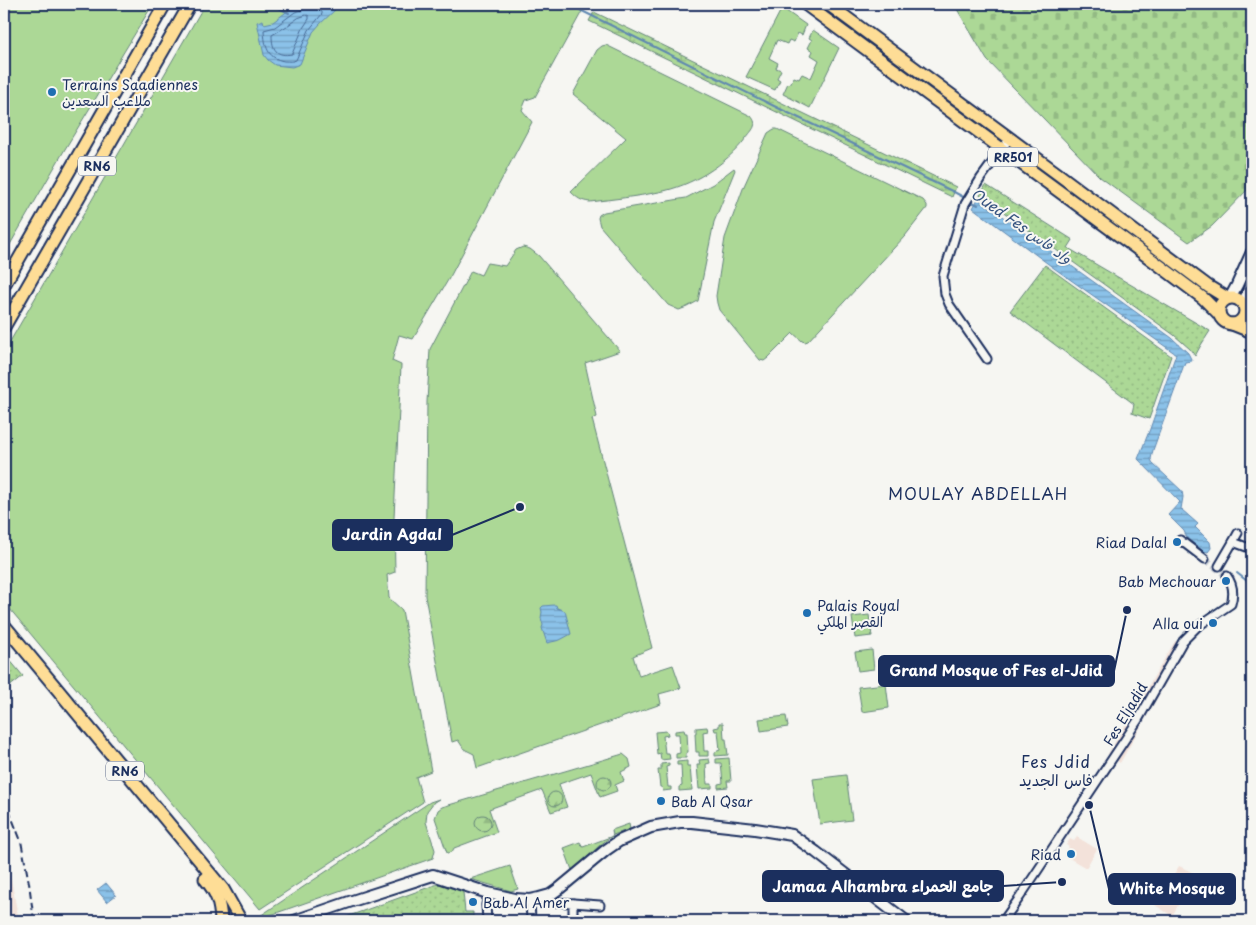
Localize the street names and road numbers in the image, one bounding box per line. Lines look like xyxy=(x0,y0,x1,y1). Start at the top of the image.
road number: RR501 xyxy=(988,148,1038,166)
road number: RN6 xyxy=(78,157,116,176)
street label: Fes Eljadid xyxy=(1098,678,1153,750)
road number: RN6 xyxy=(106,761,144,780)

